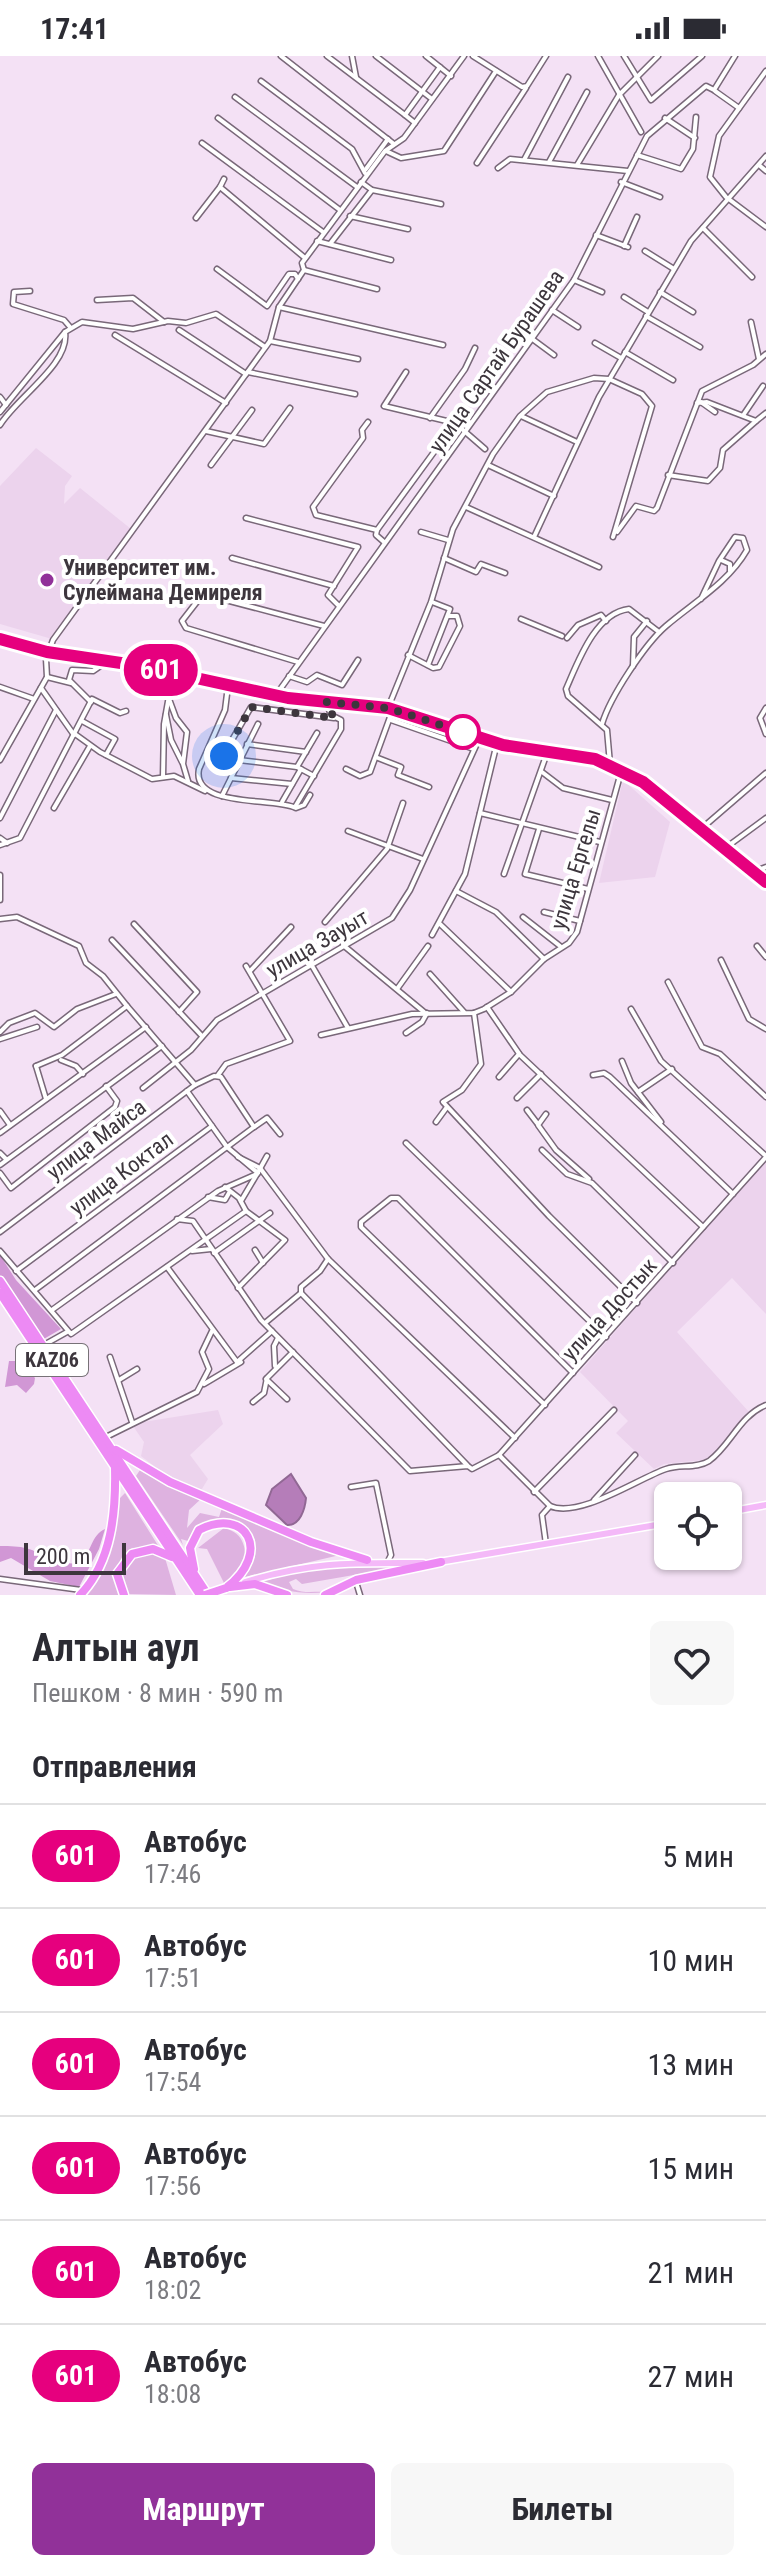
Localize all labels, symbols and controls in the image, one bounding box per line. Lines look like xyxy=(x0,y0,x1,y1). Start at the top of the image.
text: 17:41 xyxy=(40,11,109,46)
street label: улица Сартай Бурашева xyxy=(424,265,569,457)
place label: Университет им. Сулеймана Демиреля xyxy=(63,555,263,605)
marker: Университет им. Сулеймана Демиреля xyxy=(38,571,56,589)
line badge: 601 xyxy=(115,644,207,696)
text: 601 xyxy=(140,653,182,686)
unlabelled marker xyxy=(446,715,480,749)
your location xyxy=(204,736,244,776)
street label: улица Ергелы xyxy=(545,806,606,932)
street label: улица Зауыт xyxy=(262,904,373,983)
street label: улица Майса xyxy=(42,1094,151,1185)
street label: улица Коктал xyxy=(65,1126,178,1220)
street label: улица Достык xyxy=(557,1253,662,1366)
road number: KАZ06 xyxy=(16,1344,88,1376)
map controls xyxy=(654,1482,742,1570)
button: locate xyxy=(654,1482,742,1570)
scale bar xyxy=(24,1539,126,1575)
text: 200 m xyxy=(36,1544,90,1569)
button: heart xyxy=(650,1621,734,1705)
text: Алтын аул xyxy=(32,1626,200,1670)
text: Пешком · 8 мин · 590 m xyxy=(32,1678,283,1708)
text: Отправления xyxy=(32,1749,197,1784)
text: Автобус xyxy=(144,1824,247,1859)
text: 601 xyxy=(55,1839,97,1872)
text: 5 мин xyxy=(662,1839,734,1874)
text: 17:46 xyxy=(144,1859,201,1889)
text: Автобус xyxy=(144,1928,247,1963)
text: 601 xyxy=(55,1943,97,1976)
text: 10 мин xyxy=(648,1943,734,1978)
text: 17:51 xyxy=(144,1963,201,1993)
text: Автобус xyxy=(144,2032,247,2067)
text: 601 xyxy=(55,2047,97,2080)
text: 13 мин xyxy=(648,2047,734,2082)
text: 17:54 xyxy=(144,2067,201,2097)
text: Автобус xyxy=(144,2136,247,2171)
text: 601 xyxy=(55,2151,97,2184)
text: 15 мин xyxy=(648,2151,734,2186)
text: 17:56 xyxy=(144,2171,201,2201)
text: Автобус xyxy=(144,2240,247,2275)
text: 601 xyxy=(55,2255,97,2288)
text: 21 мин xyxy=(648,2255,734,2290)
text: 18:02 xyxy=(144,2275,201,2305)
text: Автобус xyxy=(144,2344,247,2379)
text: 601 xyxy=(55,2359,97,2392)
text: 27 мин xyxy=(648,2359,734,2394)
text: 18:08 xyxy=(144,2379,201,2409)
button: Маршрут xyxy=(32,2463,375,2555)
button: Билеты xyxy=(391,2463,734,2555)

